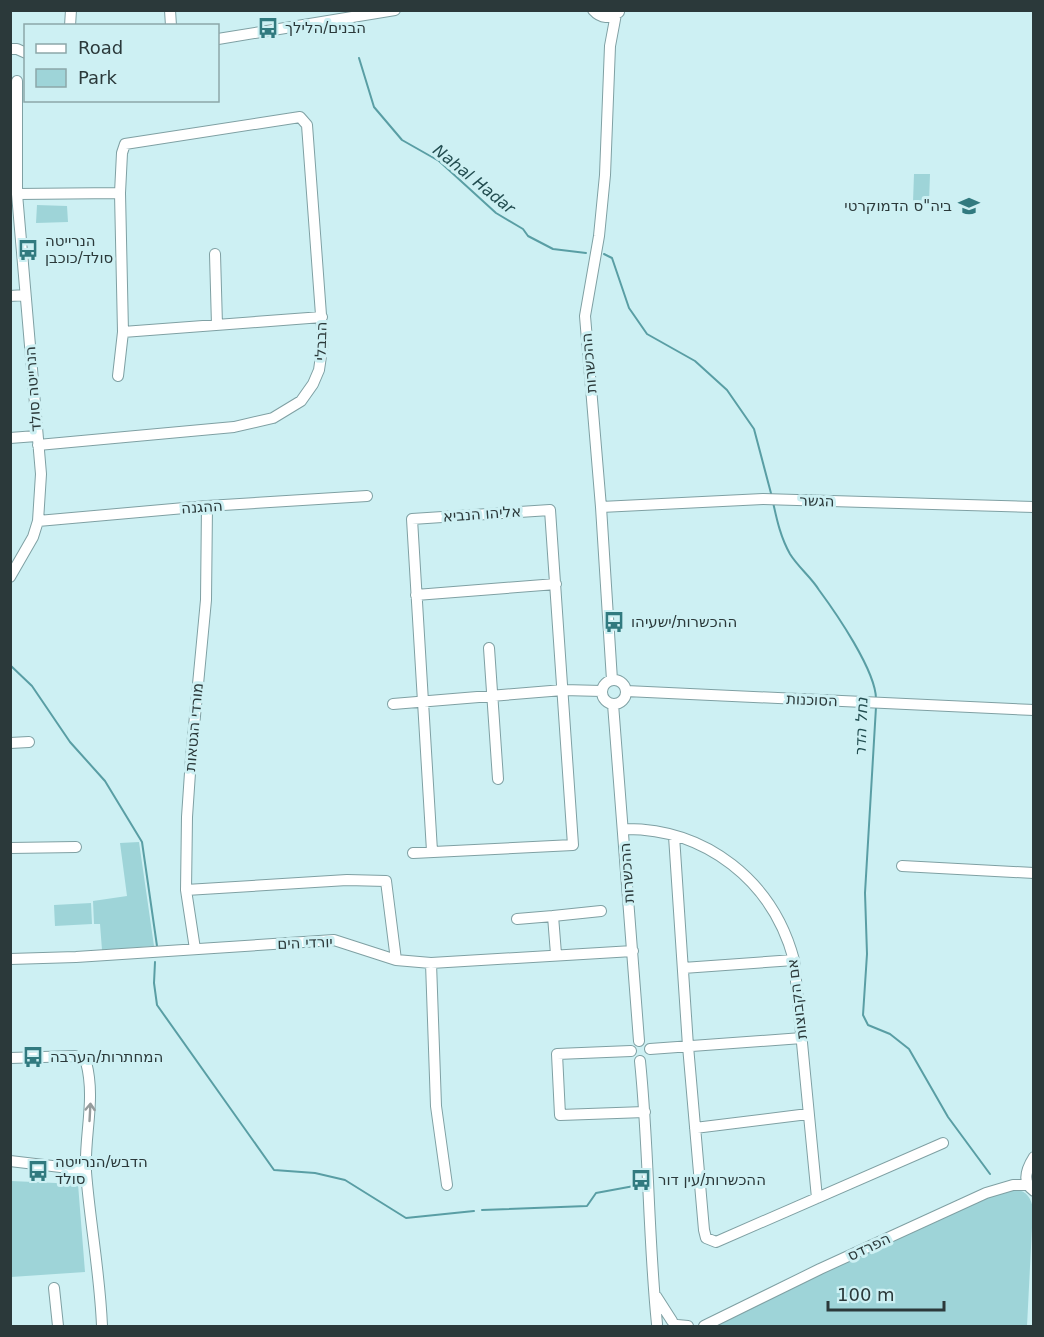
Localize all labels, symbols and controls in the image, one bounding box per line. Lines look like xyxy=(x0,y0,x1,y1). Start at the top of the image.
bus stop icon: הבנים/הלילך xyxy=(256,16,280,40)
place label: הבנים/הלילך xyxy=(285,19,366,37)
legend xyxy=(24,24,219,102)
text: Road xyxy=(78,37,123,58)
text: Park xyxy=(78,67,117,88)
water label: Nahal Hadar xyxy=(429,140,520,219)
school or university icon: ביה"ס הדמוקרטי xyxy=(957,194,981,218)
place label: ביה"ס הדמוקרטי xyxy=(844,197,952,215)
place label: הנרייטה סולד/כוכבן xyxy=(45,232,113,267)
bus stop icon: הנרייטה סולד/כוכבן xyxy=(16,238,40,262)
street label: הבבלי xyxy=(311,321,331,361)
street label: ההכשרות xyxy=(577,332,601,394)
street label: הנרייטה סולד xyxy=(21,346,45,432)
street label: הגשר xyxy=(799,491,835,511)
street label: ההגנה xyxy=(181,497,223,517)
street label: אליהו הנביא xyxy=(442,502,522,526)
bus stop icon: ההכשרות/ישעיהו xyxy=(602,610,626,634)
place label: ההכשרות/ישעיהו xyxy=(631,613,737,631)
street label: מורדי הגטאות xyxy=(181,682,207,772)
street label: הסוכנות xyxy=(786,690,838,710)
water label: נחל הדר xyxy=(850,696,872,757)
street label: ההכשרות xyxy=(616,842,638,904)
street label: יורדי הים xyxy=(277,933,333,953)
street label: אם הקבוצות xyxy=(783,958,811,1040)
bus stop icon: המחתרות/הערבה xyxy=(21,1045,45,1069)
place label: המחתרות/הערבה xyxy=(50,1048,163,1066)
one-way arrow xyxy=(84,1102,95,1122)
place label: הדבש/הנרייטה סולד xyxy=(55,1153,148,1188)
bus stop icon: הדבש/הנרייטה סולד xyxy=(26,1159,50,1183)
bus stop icon: ההכשרות/עין דור xyxy=(629,1168,653,1192)
place label: ההכשרות/עין דור xyxy=(658,1171,766,1189)
street label: הפרדס xyxy=(845,1229,893,1265)
scale bar xyxy=(828,1274,944,1312)
text: 100 m xyxy=(837,1284,895,1305)

